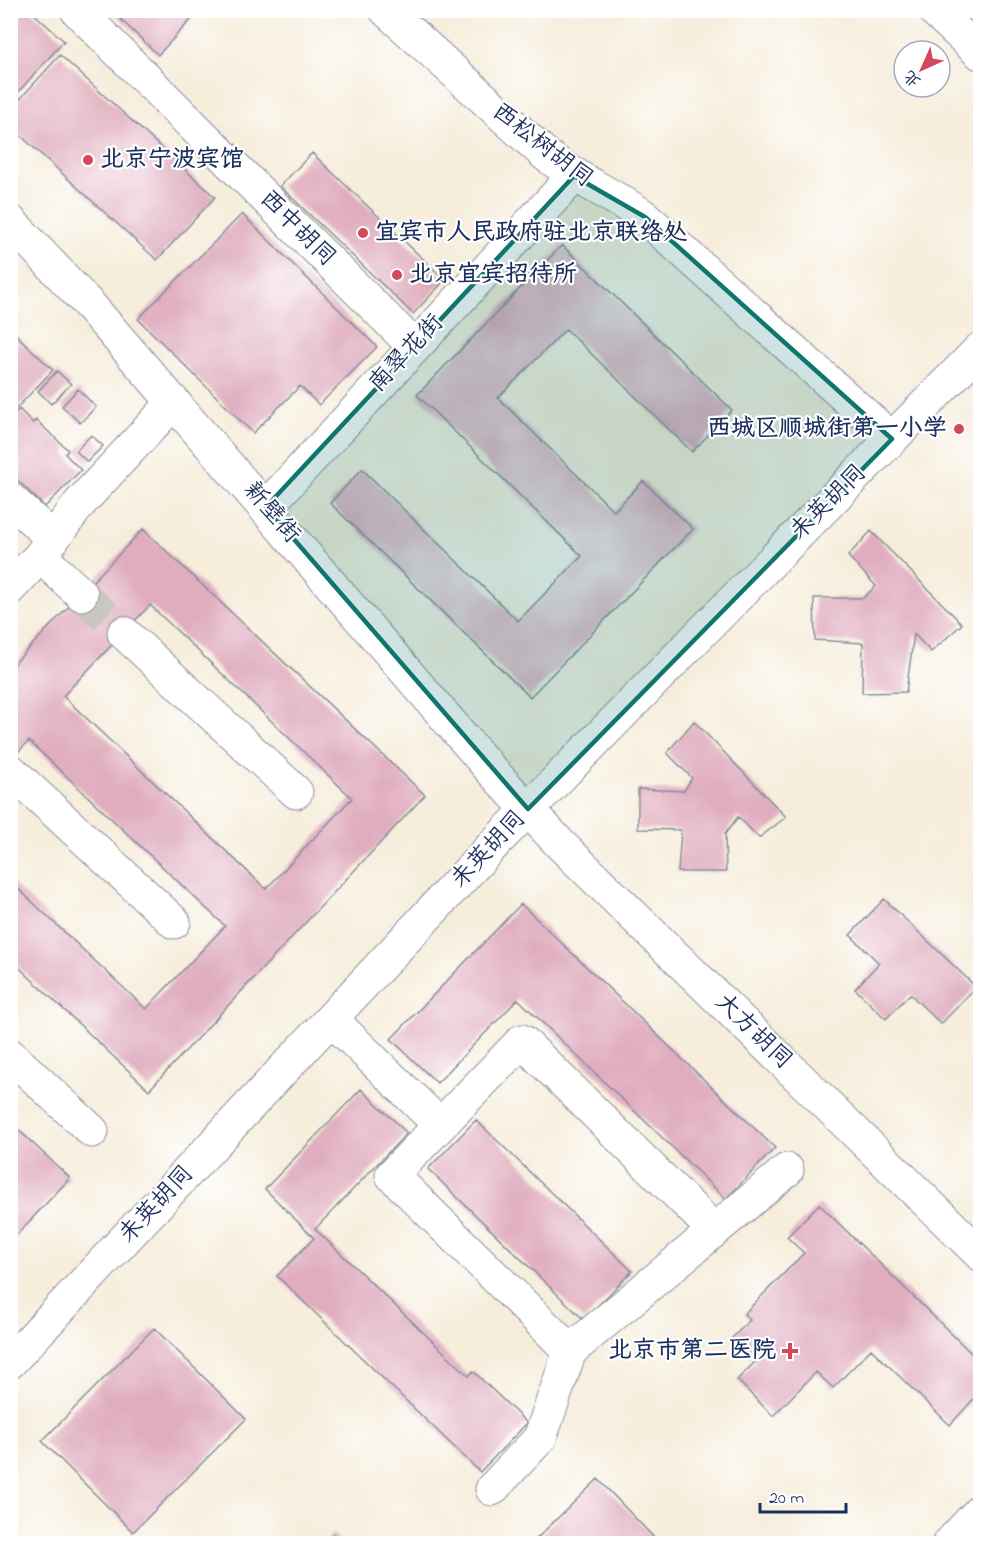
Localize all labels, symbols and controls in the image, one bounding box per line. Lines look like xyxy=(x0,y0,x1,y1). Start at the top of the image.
north arrow xyxy=(892,39,952,99)
text: 北 xyxy=(899,64,927,92)
street label: 西松树胡同 xyxy=(484,95,600,197)
place label: 北京宁波宾馆 xyxy=(100,143,244,178)
marker: 北京宁波宾馆 xyxy=(81,153,95,167)
street label: 西中胡同 xyxy=(251,183,343,275)
place label: 宜宾市人民政府驻北京联络处 xyxy=(375,216,688,251)
marker: 宜宾市人民政府驻北京联络处 xyxy=(356,226,370,240)
place label: 北京宜宾招待所 xyxy=(409,258,577,293)
marker: 北京宜宾招待所 xyxy=(390,268,404,282)
street label: 南翠花街 xyxy=(361,307,453,401)
place label: 西城区顺城街第一小学 xyxy=(707,412,947,447)
marker: 西城区顺城街第一小学 xyxy=(952,422,966,436)
street label: 未英胡同 xyxy=(783,457,875,549)
street label: 新壁街 xyxy=(234,474,308,552)
street label: 未英胡同 xyxy=(443,803,535,897)
street label: 大方胡同 xyxy=(706,986,800,1078)
street label: 未英胡同 xyxy=(111,1158,203,1252)
place label: 北京市第二医院 xyxy=(608,1334,776,1369)
marker: 北京市第二医院 xyxy=(781,1342,799,1360)
scale bar xyxy=(760,1476,846,1514)
text: 20 m xyxy=(769,1486,804,1512)

